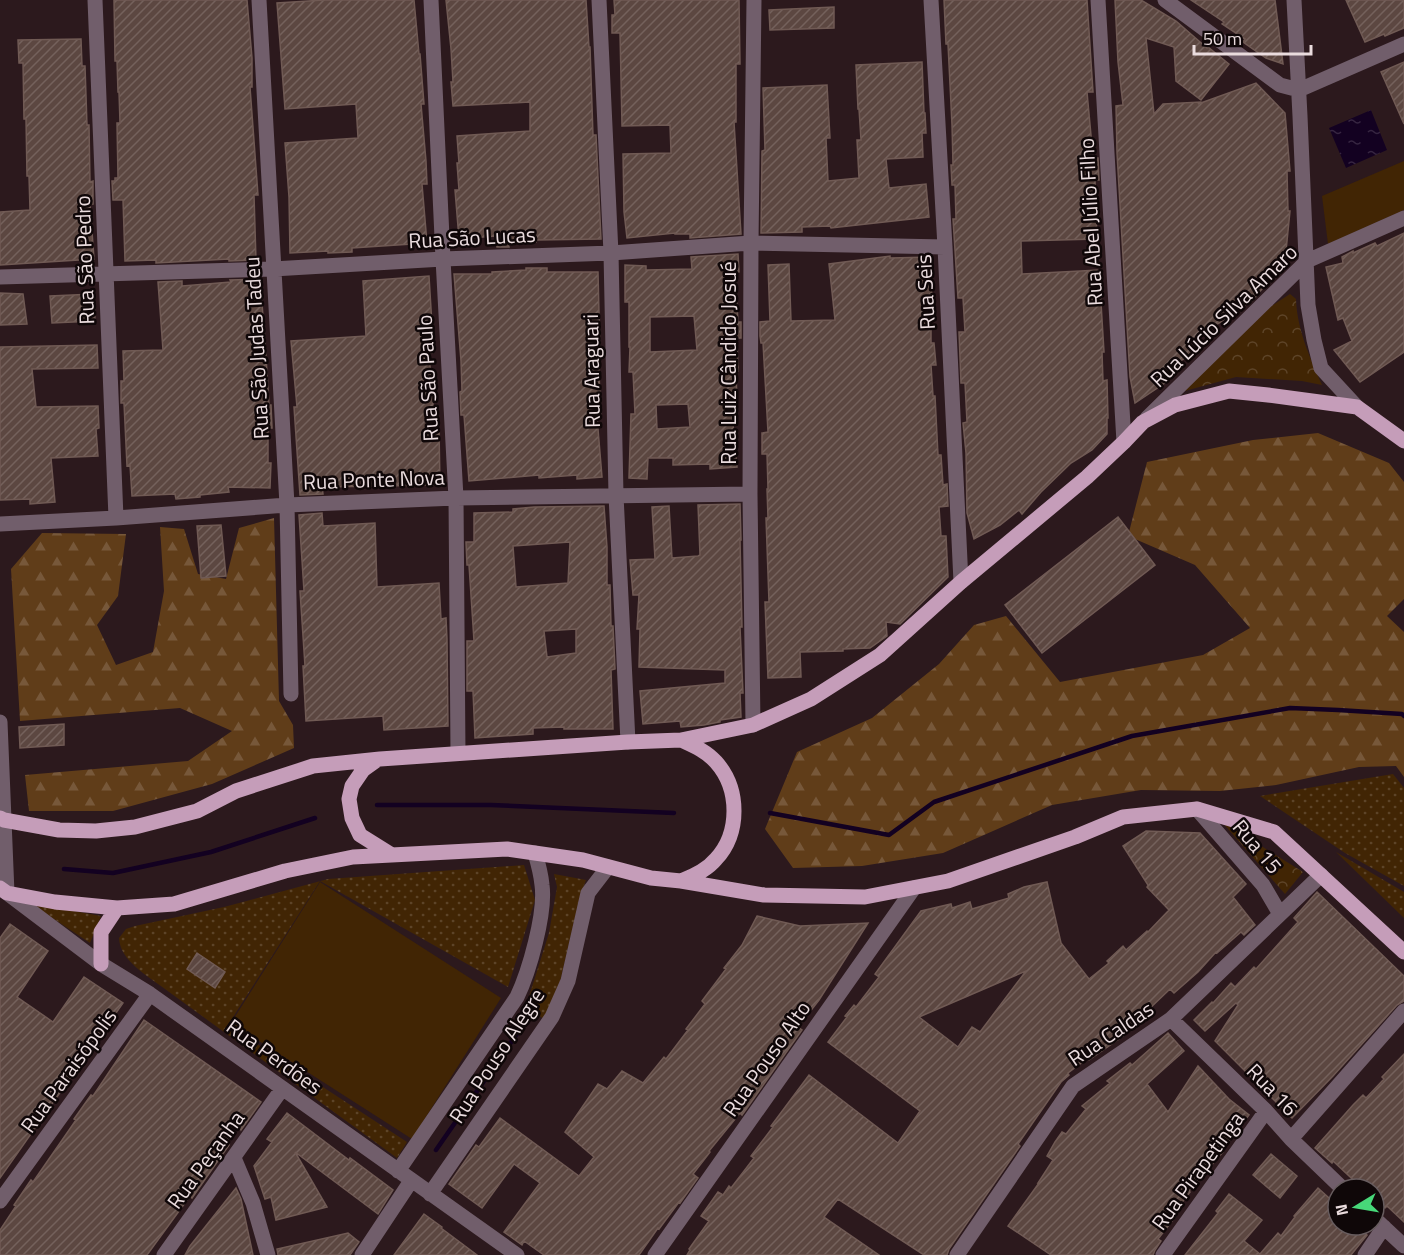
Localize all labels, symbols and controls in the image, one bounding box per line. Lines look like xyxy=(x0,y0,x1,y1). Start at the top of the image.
scale bar xyxy=(1194,18,1311,56)
text: 50 m xyxy=(1203,25,1242,52)
street label: Rua Abel Júlio Filho xyxy=(1070,137,1110,307)
street label: Rua São Pedro xyxy=(66,195,102,325)
street label: Rua São Lucas xyxy=(408,218,536,256)
street label: Rua Lúcio Silva Amaro xyxy=(1142,236,1304,394)
street label: Rua Seis xyxy=(907,254,943,331)
street label: Rua São Judas Tadeu xyxy=(235,256,277,440)
street label: Rua Luiz Cândido Josué xyxy=(712,261,744,465)
street label: Rua São Paulo xyxy=(408,314,446,442)
street label: Rua Araguari xyxy=(574,314,608,428)
street label: Rua Ponte Nova xyxy=(303,461,446,497)
street label: Rua 15 xyxy=(1225,812,1290,881)
street label: Rua Pouso Alegre xyxy=(440,981,552,1129)
street label: Rua Caldas xyxy=(1061,993,1160,1074)
street label: Rua Pouso Alto xyxy=(714,994,818,1123)
street label: Rua Paraisópolis xyxy=(12,1002,124,1139)
street label: Rua Perdões xyxy=(220,1010,329,1102)
street label: Rua 16 xyxy=(1239,1056,1306,1123)
street label: Rua Peçanha xyxy=(158,1103,252,1215)
street label: Rua Pirapetinga xyxy=(1143,1104,1252,1237)
north arrow xyxy=(1326,1177,1386,1237)
text: N xyxy=(1328,1202,1354,1218)

